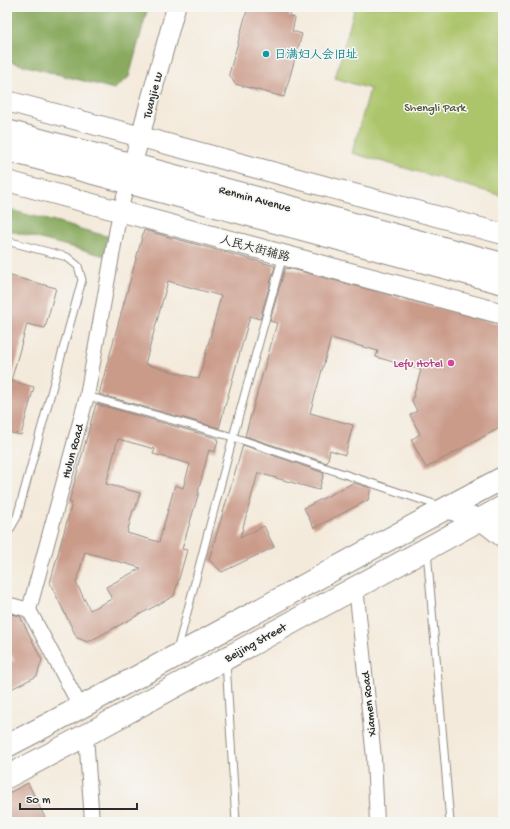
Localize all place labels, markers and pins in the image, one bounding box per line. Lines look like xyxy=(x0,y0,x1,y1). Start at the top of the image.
place label: 日满妇人会旧址 xyxy=(274,48,358,63)
marker: 日满妇人会旧址 xyxy=(261,49,271,59)
place label: Lefu Hotel xyxy=(393,358,443,372)
marker: Lefu Hotel xyxy=(446,358,456,368)

